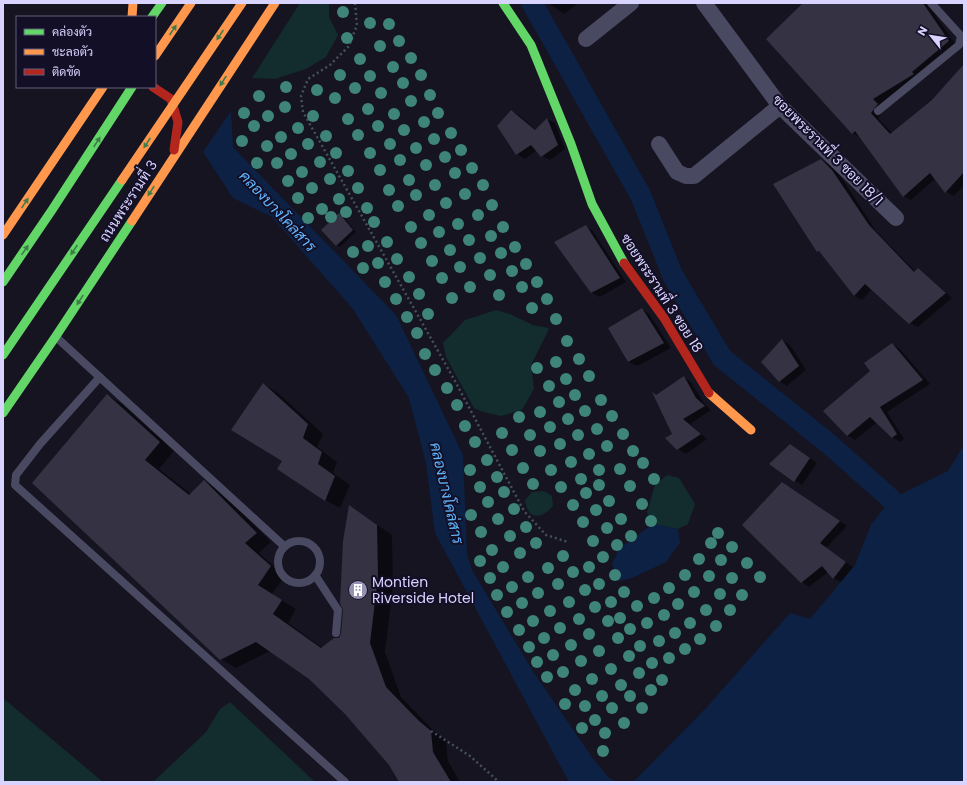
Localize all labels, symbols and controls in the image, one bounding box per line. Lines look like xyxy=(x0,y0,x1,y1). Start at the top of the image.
legend xyxy=(16,16,156,88)
north arrow xyxy=(911,16,951,56)
text: คล่องตัว xyxy=(52,23,92,40)
text: N xyxy=(913,23,931,39)
one-way arrow xyxy=(169,25,177,35)
one-way arrow xyxy=(216,30,224,40)
text: ชะลอตัว xyxy=(52,43,93,60)
text: ติดขัด xyxy=(52,63,81,80)
one-way arrow xyxy=(219,76,227,86)
street label: ซอยพระรามที่ 3 ซอย 18/1 xyxy=(768,89,889,210)
one-way arrow xyxy=(93,137,101,147)
one-way arrow xyxy=(143,137,151,148)
street label: ถนนพระรามที่ 3 xyxy=(92,155,162,246)
water label: คลองบางโคล่สาร xyxy=(235,166,322,257)
one-way arrow xyxy=(147,186,155,196)
one-way arrow xyxy=(21,198,29,208)
street label: ซอยพระรามที่ 3 ซอย 18 xyxy=(616,229,710,357)
one-way arrow xyxy=(70,244,77,256)
one-way arrow xyxy=(21,245,29,255)
one-way arrow xyxy=(76,295,84,305)
water label: คลองบางโคล่สาร xyxy=(425,440,469,547)
place label: Montien Riverside Hotel xyxy=(372,572,474,608)
building icon: Montien Riverside Hotel xyxy=(347,579,369,601)

